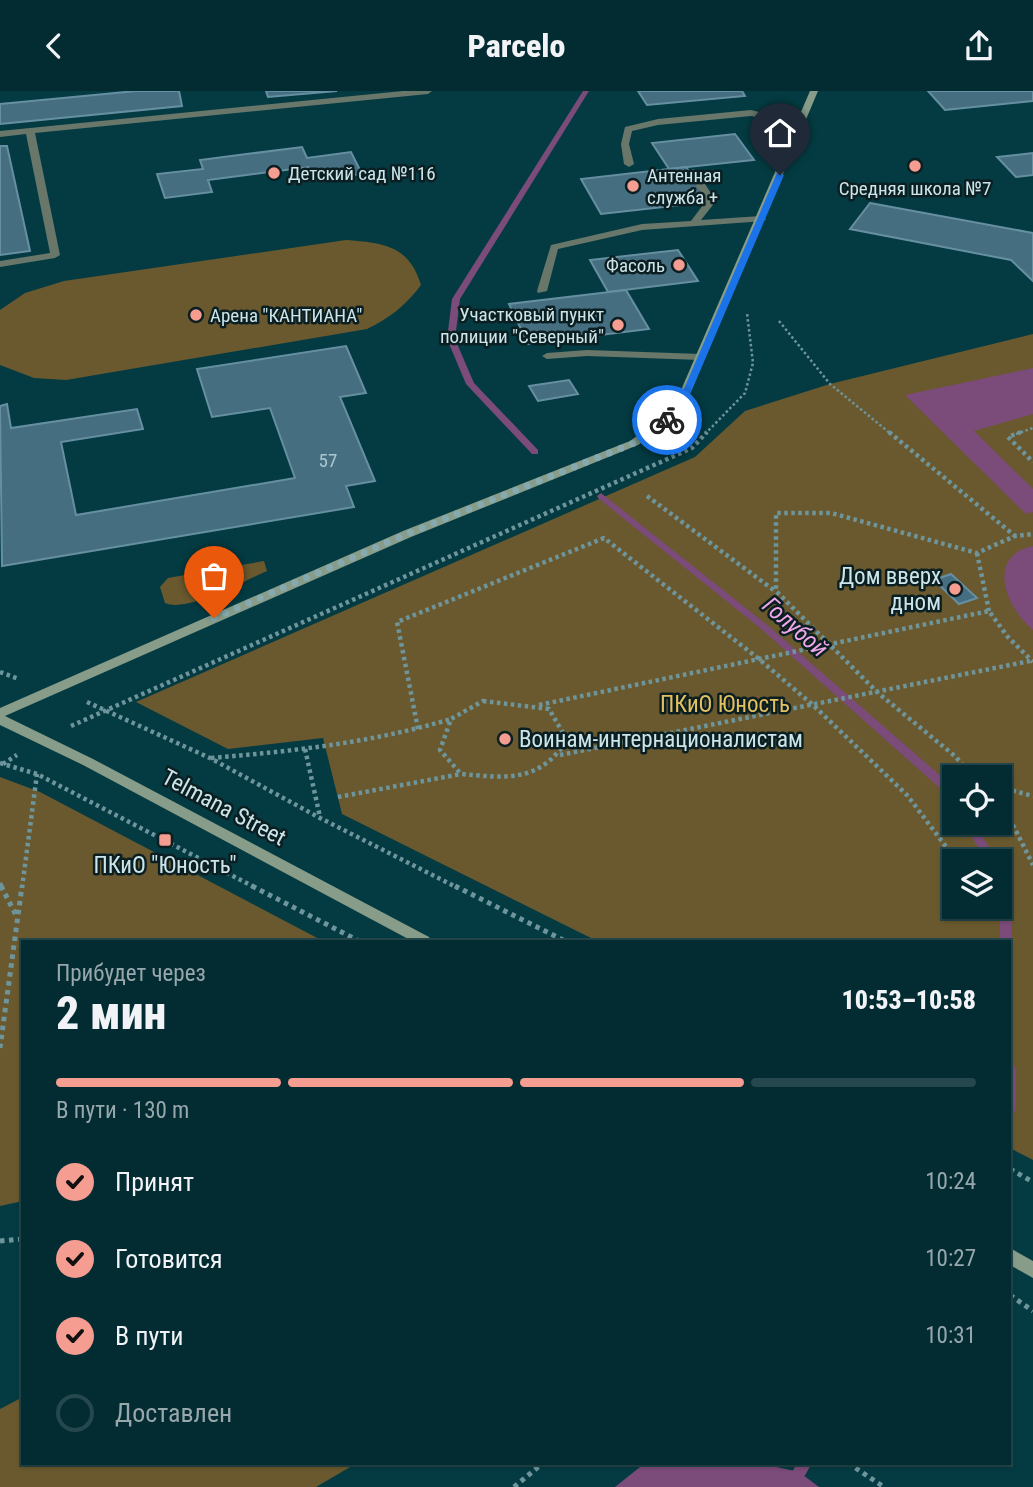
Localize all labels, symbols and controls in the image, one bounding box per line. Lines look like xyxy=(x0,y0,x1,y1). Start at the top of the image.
icon: back xyxy=(35,27,73,65)
text: Parcelo xyxy=(468,27,565,65)
icon: share xyxy=(960,27,998,65)
pin xyxy=(750,103,810,175)
icon: home xyxy=(761,114,799,152)
marker: Средняя школа №7 xyxy=(907,158,923,174)
place label: Детский сад №116 xyxy=(288,162,436,185)
place label: Антенная служба + xyxy=(647,164,721,209)
marker: Детский сад №116 xyxy=(266,165,282,181)
place label: Средняя школа №7 xyxy=(839,177,991,200)
marker: Антенная служба + xyxy=(625,178,641,194)
place label: Фасоль xyxy=(606,254,665,277)
marker: Фасоль xyxy=(671,257,687,273)
place label: Участковый пункт полиции "Северный" xyxy=(440,303,604,348)
place label: Арена "КАНТИАНА" xyxy=(210,304,362,327)
marker: Арена "КАНТИАНА" xyxy=(188,307,204,323)
marker: Участковый пункт полиции "Северный" xyxy=(610,317,626,333)
courier xyxy=(632,385,702,455)
icon: bike xyxy=(648,401,686,439)
house number: 57 xyxy=(319,449,337,472)
pin xyxy=(184,546,244,618)
icon: bag xyxy=(195,557,233,595)
place label: Дом вверх дном xyxy=(839,563,941,616)
marker: Дом вверх дном xyxy=(947,581,963,597)
water label: Голубой xyxy=(757,591,833,663)
park label: ПКиО Юность xyxy=(660,691,790,718)
place label: Воинам-интернационалистам xyxy=(519,726,803,753)
marker: Воинам-интернационалистам xyxy=(497,731,513,747)
street label: Telmana Street xyxy=(157,763,290,851)
map controls xyxy=(942,765,1012,919)
button: locate xyxy=(942,765,1012,835)
marker: ПКиО "Юность" xyxy=(157,832,173,848)
button: layers xyxy=(942,849,1012,919)
place label: ПКиО "Юность" xyxy=(93,852,237,879)
text: Прибудет через xyxy=(56,960,206,987)
text: 10:53–10:58 xyxy=(842,985,976,1015)
text: 2 мин xyxy=(56,986,166,1040)
text: В пути · 130 m xyxy=(56,1097,189,1124)
icon: check xyxy=(56,1163,94,1201)
text: Принят xyxy=(115,1167,194,1197)
text: 10:24 xyxy=(925,1168,976,1195)
icon: check xyxy=(56,1240,94,1278)
text: Готовится xyxy=(115,1244,223,1274)
text: 10:27 xyxy=(925,1245,976,1272)
icon: check xyxy=(56,1317,94,1355)
text: В пути xyxy=(115,1321,184,1351)
text: 10:31 xyxy=(925,1322,976,1349)
text: Доставлен xyxy=(115,1398,232,1428)

